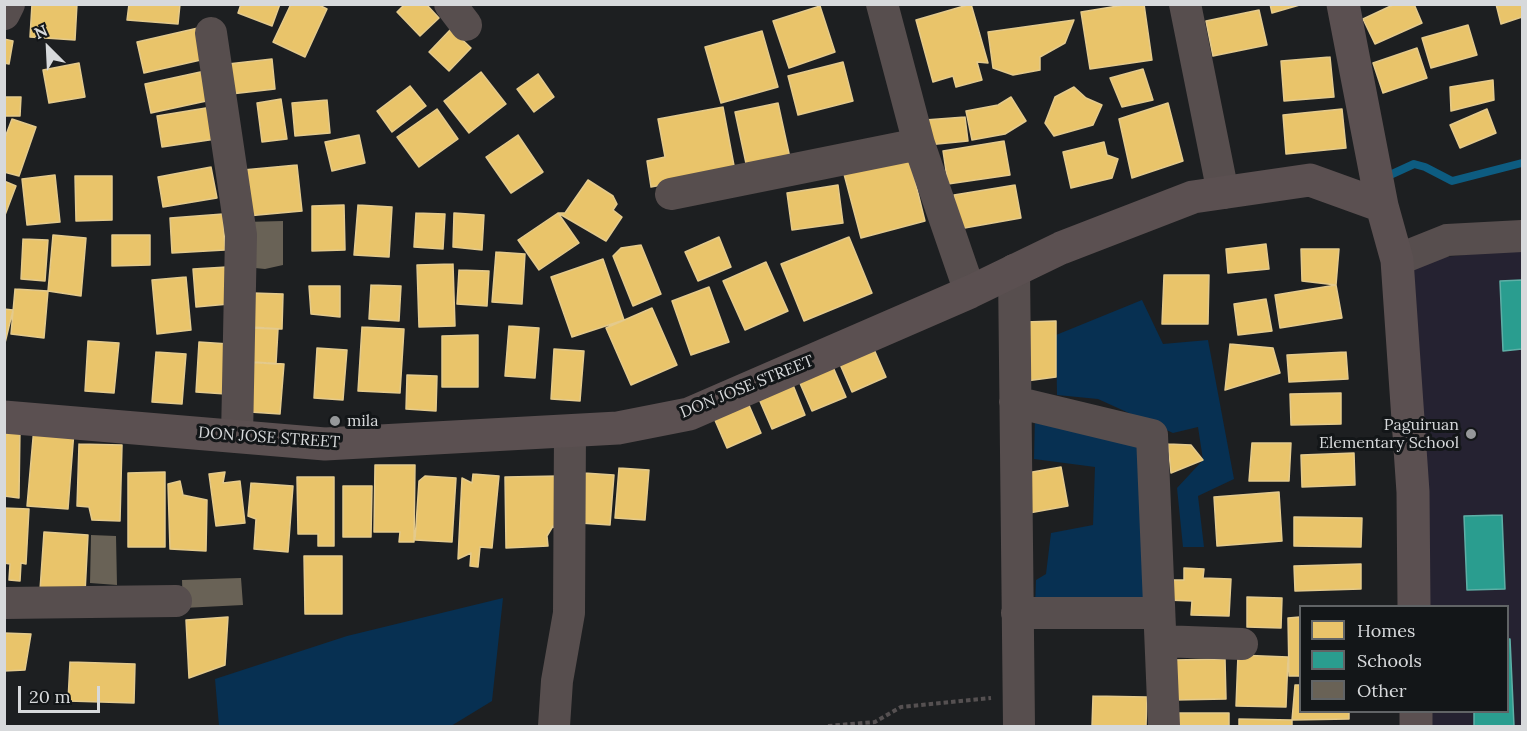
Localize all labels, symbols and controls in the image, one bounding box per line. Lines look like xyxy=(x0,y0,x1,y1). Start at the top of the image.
north arrow xyxy=(18,18,78,78)
text: N xyxy=(31,20,50,43)
street label: DON JOSE STREET xyxy=(677,351,817,423)
place label: mila xyxy=(347,411,378,431)
marker: mila xyxy=(328,414,342,428)
place label: Paguiruan Elementary School xyxy=(1319,415,1459,453)
street label: DON JOSE STREET xyxy=(197,423,341,453)
marker: Paguiruan Elementary School xyxy=(1464,427,1478,441)
legend xyxy=(1299,605,1509,713)
text: Homes xyxy=(1357,619,1415,642)
text: Schools xyxy=(1357,649,1422,672)
scale bar xyxy=(21,674,104,712)
text: Other xyxy=(1357,679,1407,702)
text: 20 m xyxy=(29,685,71,708)

